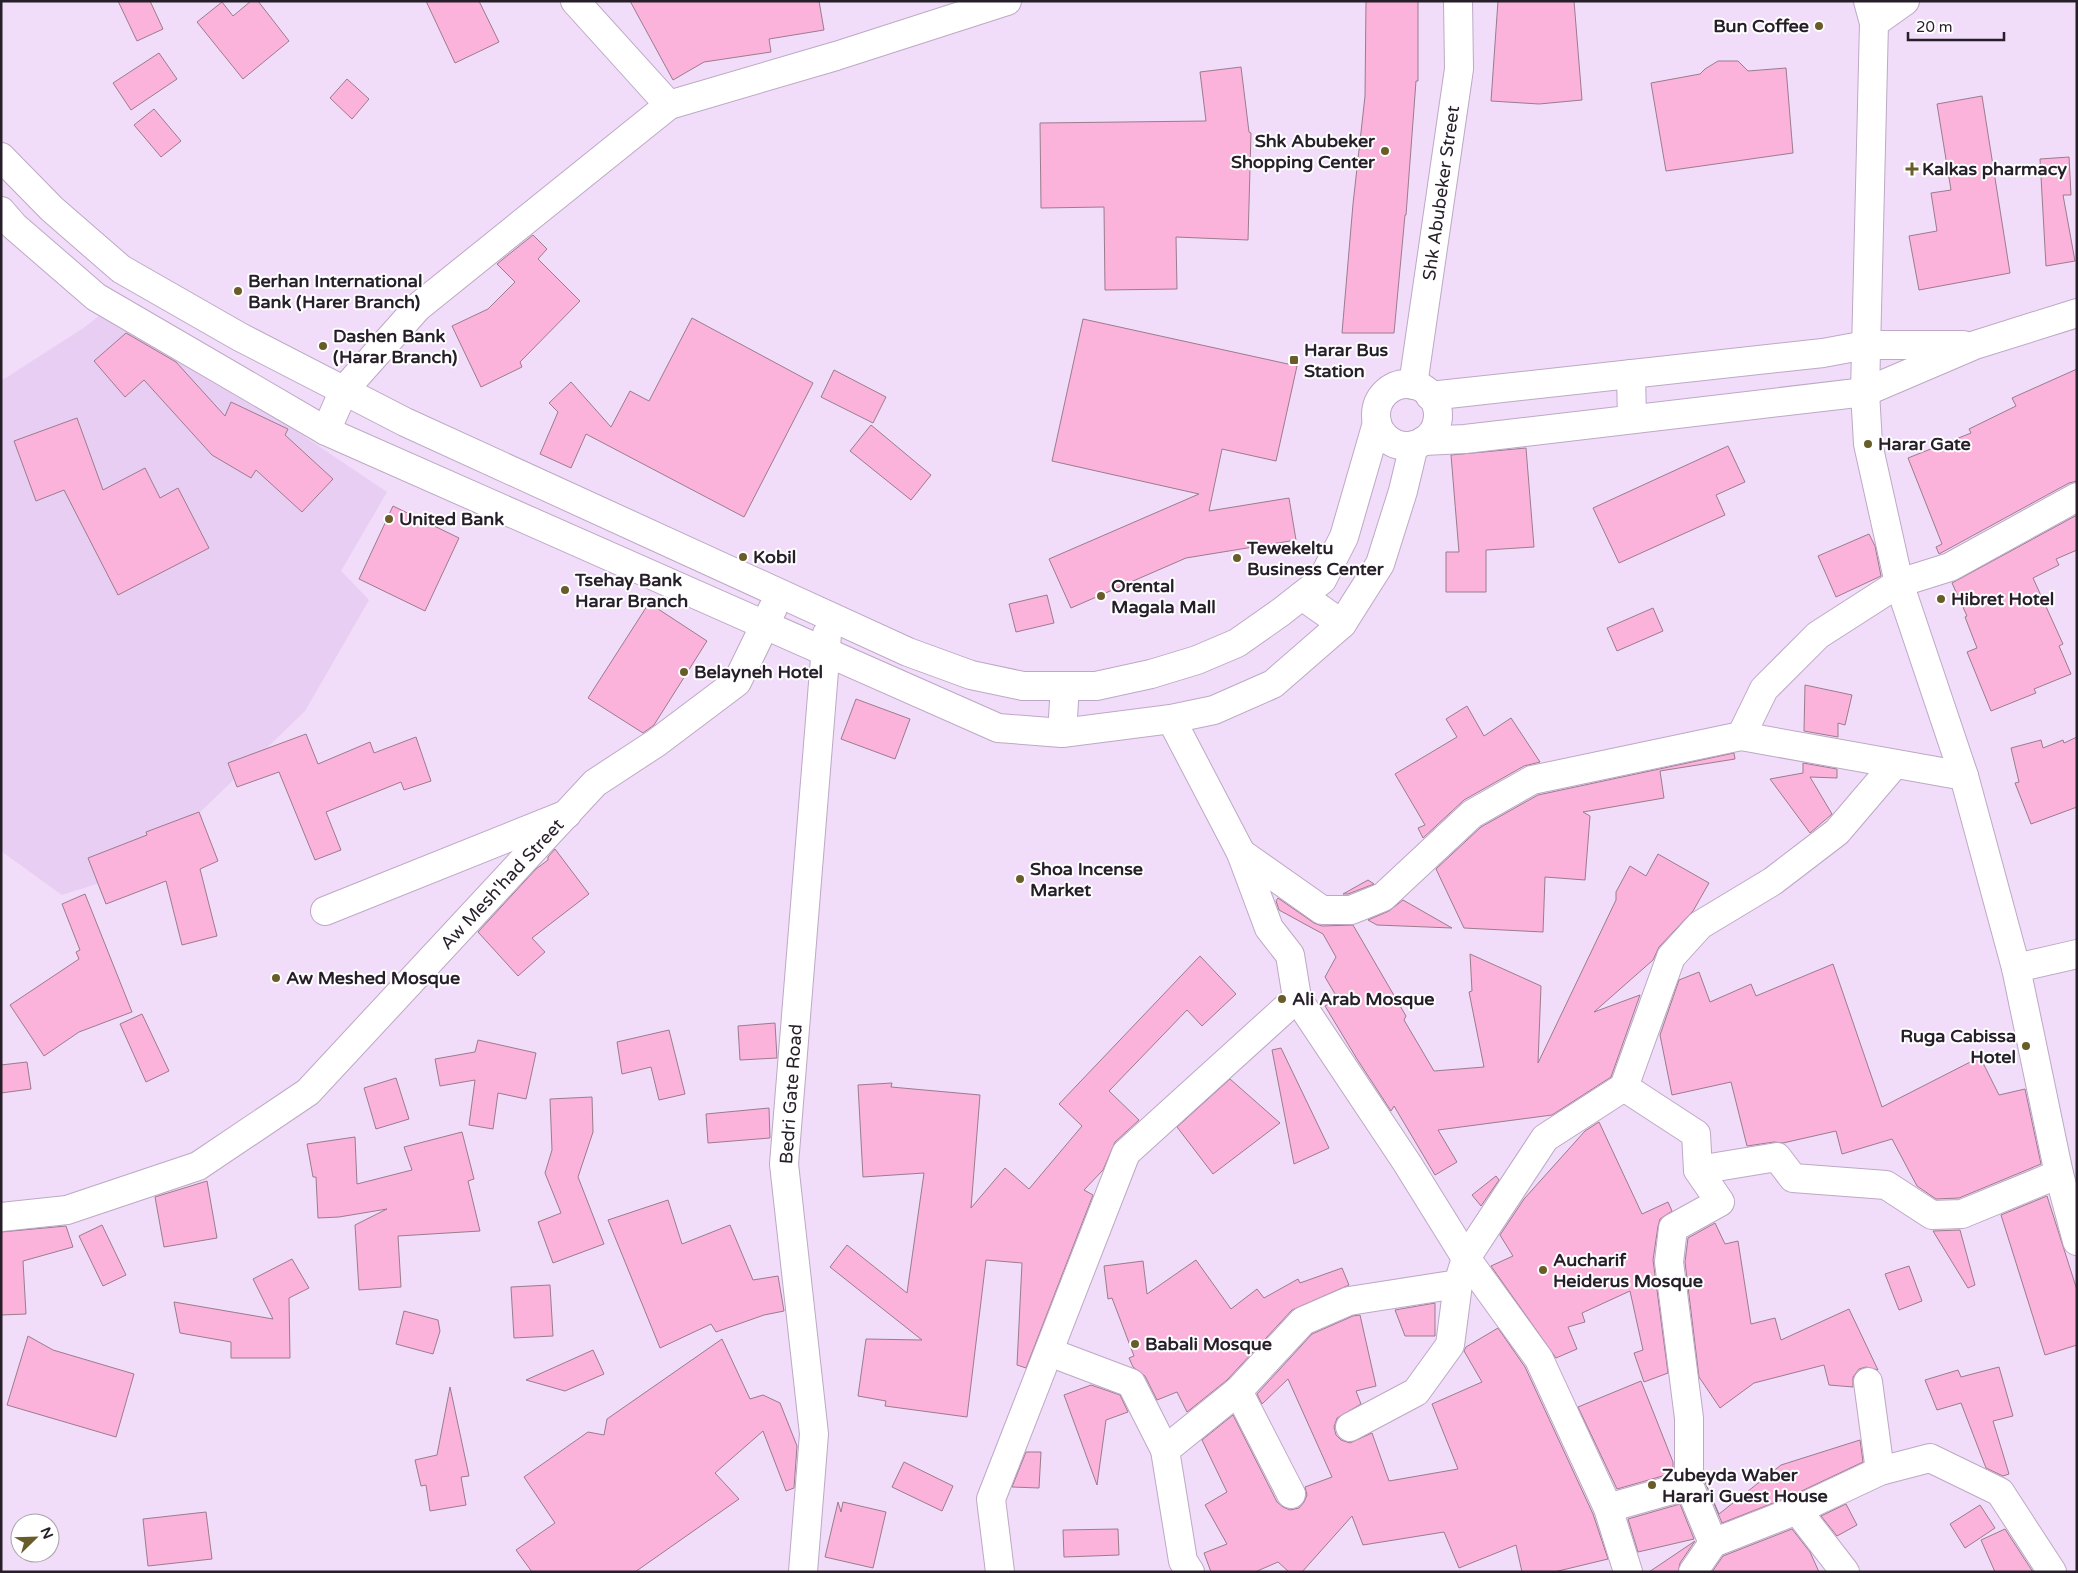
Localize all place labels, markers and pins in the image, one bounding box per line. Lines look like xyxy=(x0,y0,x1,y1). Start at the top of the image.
place label: Bun Coffee xyxy=(1713,15,1809,37)
marker: Bun Coffee xyxy=(1813,20,1825,32)
place label: Shk Abubeker Shopping Center xyxy=(1231,130,1376,173)
marker: Shk Abubeker Shopping Center xyxy=(1379,145,1391,157)
place label: Kalkas pharmacy xyxy=(1922,158,2067,180)
marker: Kalkas pharmacy xyxy=(1906,163,1918,175)
place label: Berhan International Bank (Harer Branch) xyxy=(248,270,422,313)
marker: Berhan International Bank (Harer Branch) xyxy=(232,285,244,297)
place label: Dashen Bank (Harar Branch) xyxy=(333,325,458,368)
place label: Harar Bus Station xyxy=(1304,339,1389,382)
marker: Dashen Bank (Harar Branch) xyxy=(317,340,329,352)
marker: Harar Bus Station xyxy=(1288,354,1300,366)
place label: Harar Gate xyxy=(1878,433,1971,455)
marker: Harar Gate xyxy=(1862,438,1874,450)
place label: United Bank xyxy=(399,508,504,530)
marker: United Bank xyxy=(383,513,395,525)
place label: Tewekeltu Business Center xyxy=(1246,537,1385,580)
place label: Kobil xyxy=(753,546,796,568)
marker: Kobil xyxy=(737,551,749,563)
marker: Tewekeltu Business Center xyxy=(1231,552,1243,564)
place label: Tsehay Bank Harar Branch xyxy=(574,569,688,612)
place label: Orental Magala Mall xyxy=(1111,575,1216,618)
marker: Tsehay Bank Harar Branch xyxy=(559,584,571,596)
place label: Hibret Hotel xyxy=(1951,588,2054,610)
marker: Orental Magala Mall xyxy=(1095,590,1107,602)
marker: Hibret Hotel xyxy=(1935,593,1947,605)
place label: Belayneh Hotel xyxy=(694,661,823,683)
marker: Belayneh Hotel xyxy=(678,666,690,678)
place label: Shoa Incense Market xyxy=(1030,858,1143,901)
marker: Shoa Incense Market xyxy=(1014,873,1026,885)
place label: Aw Meshed Mosque xyxy=(286,967,460,989)
marker: Aw Meshed Mosque xyxy=(270,972,282,984)
place label: Ali Arab Mosque xyxy=(1292,988,1435,1010)
marker: Ali Arab Mosque xyxy=(1276,993,1288,1005)
place label: Ruga Cabissa Hotel xyxy=(1900,1025,2016,1068)
marker: Ruga Cabissa Hotel xyxy=(2020,1040,2032,1052)
place label: Aucharif Heiderus Mosque xyxy=(1553,1249,1703,1292)
marker: Aucharif Heiderus Mosque xyxy=(1537,1264,1549,1276)
place label: Babali Mosque xyxy=(1145,1333,1272,1355)
marker: Babali Mosque xyxy=(1129,1338,1141,1350)
place label: Zubeyda Waber Harari Guest House xyxy=(1662,1464,1828,1507)
marker: Zubeyda Waber Harari Guest House xyxy=(1646,1479,1658,1491)

